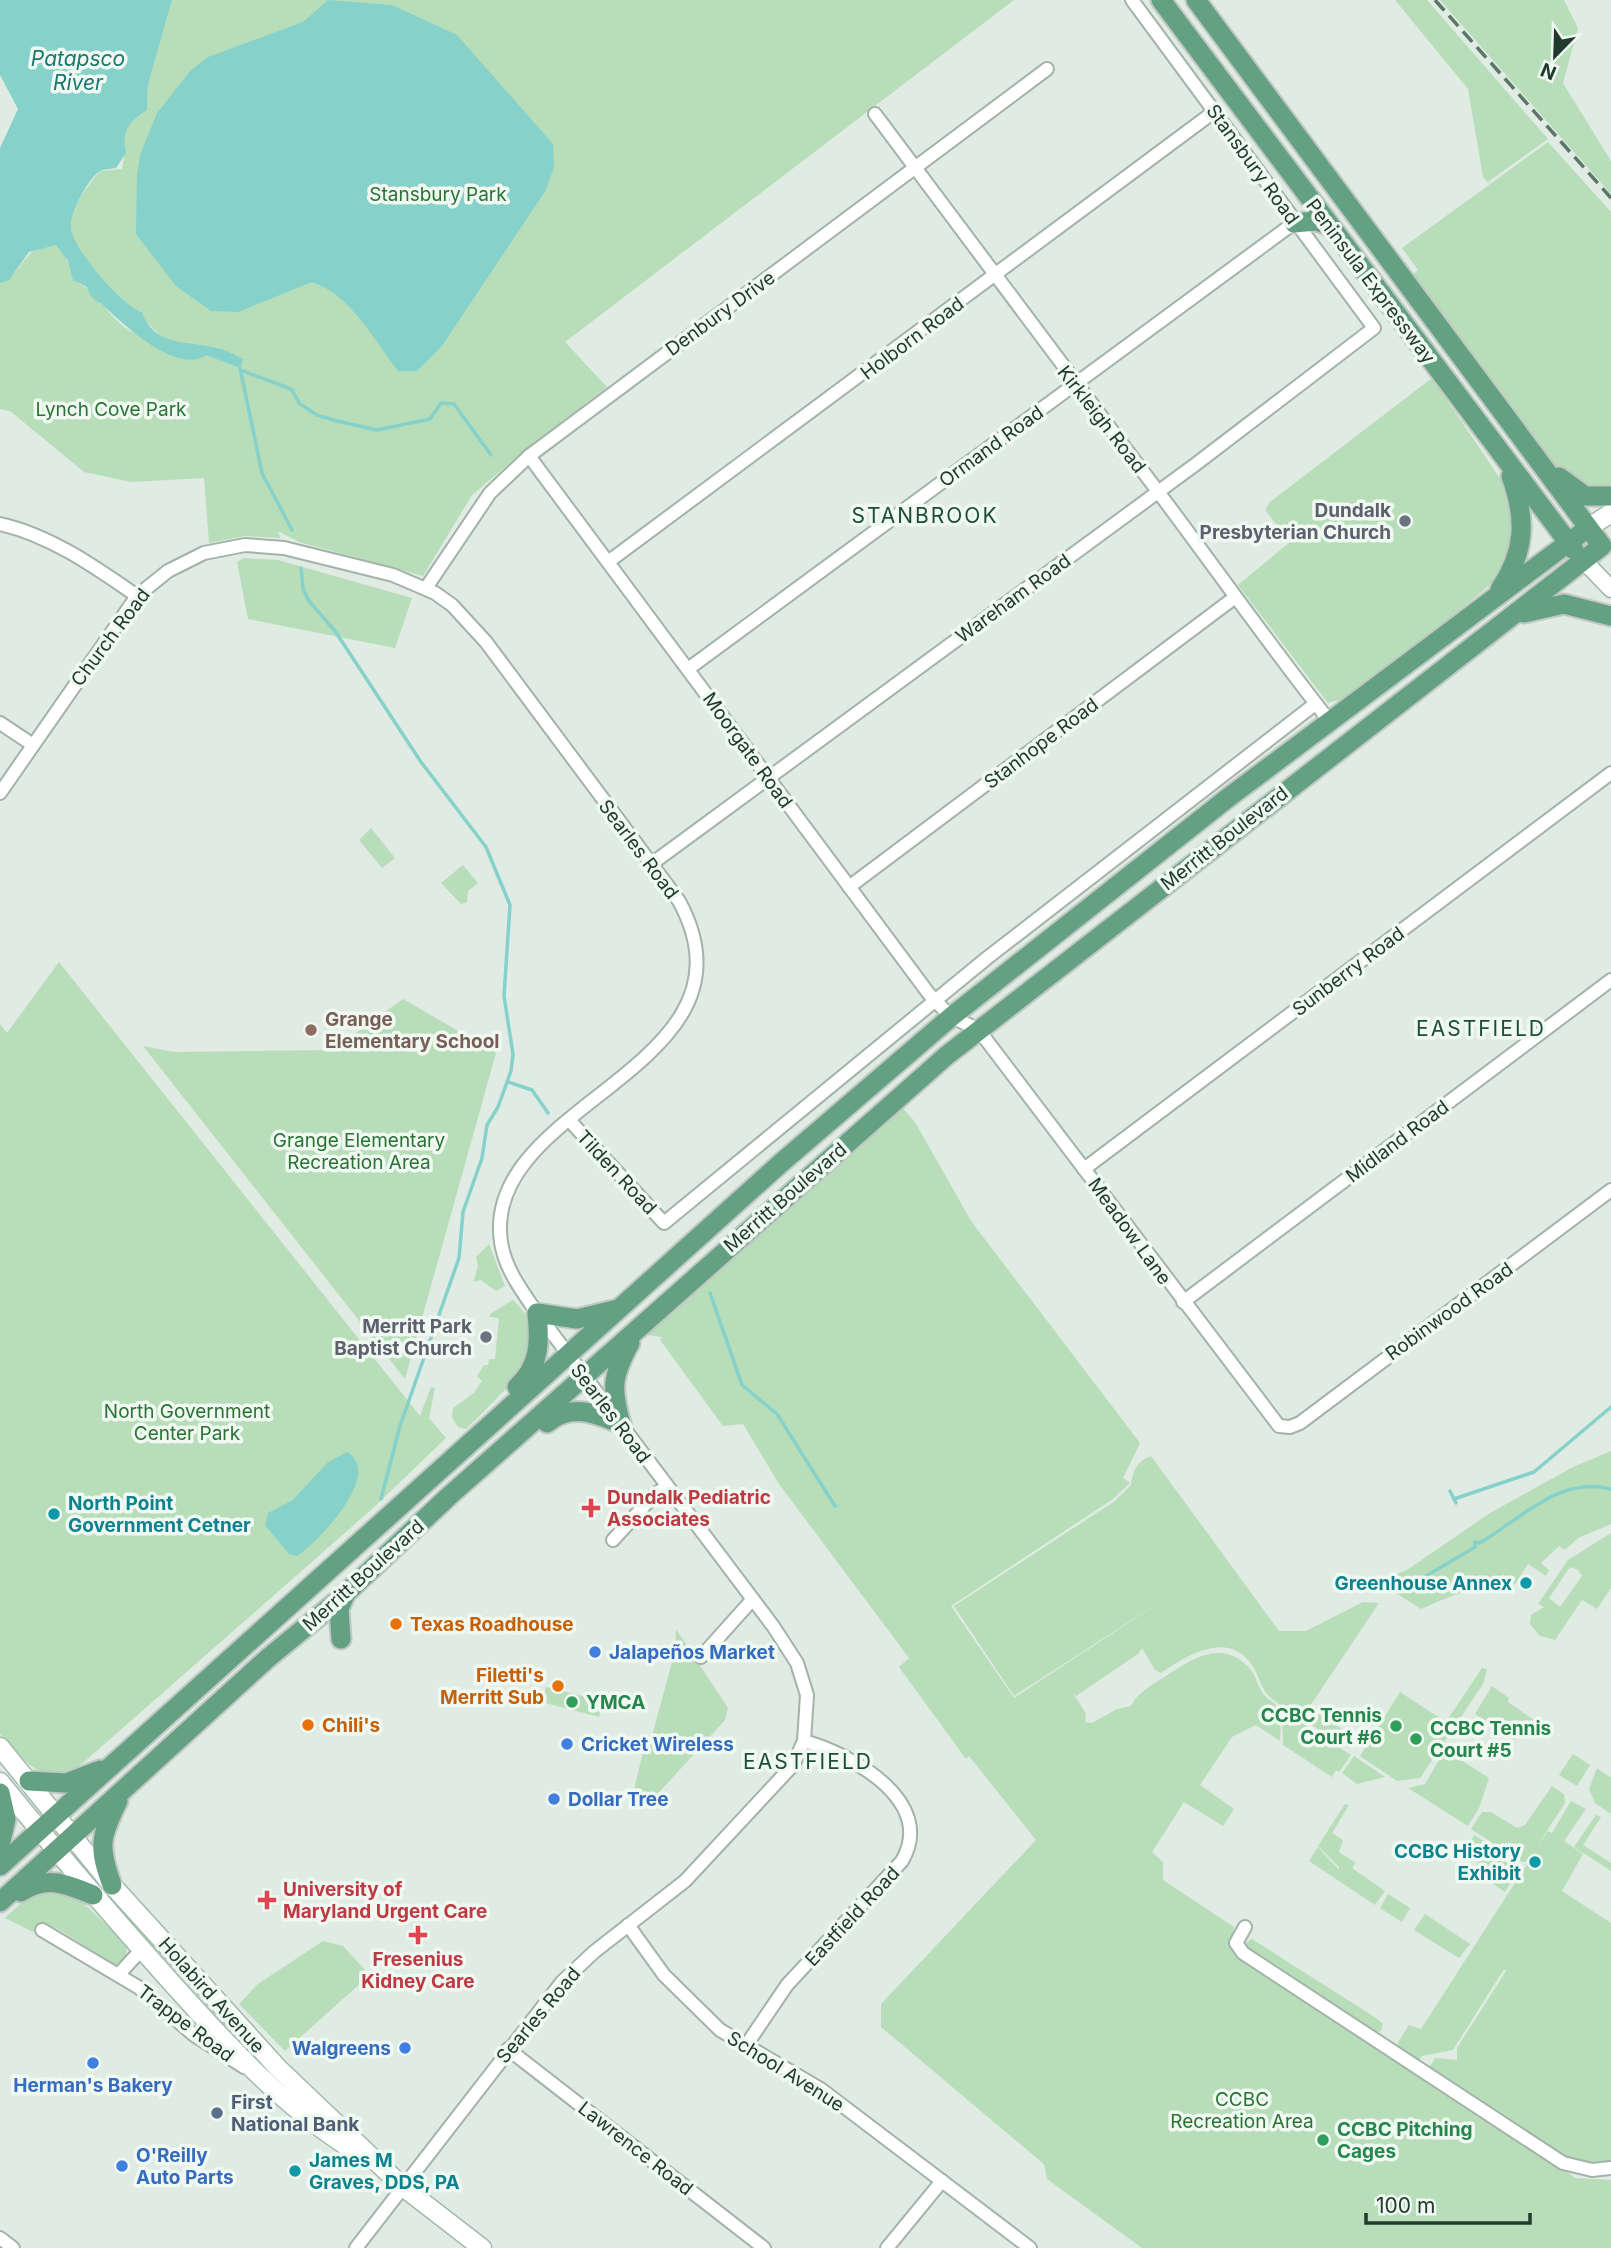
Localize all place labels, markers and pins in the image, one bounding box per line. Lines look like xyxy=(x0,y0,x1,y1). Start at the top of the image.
place label: Dundalk Presbyterian Church xyxy=(1200,499,1391,544)
marker: Dundalk Presbyterian Church xyxy=(1397,513,1413,529)
place label: Grange Elementary School xyxy=(325,1008,499,1053)
marker: Grange Elementary School xyxy=(303,1022,319,1038)
place label: Merritt Park Baptist Church xyxy=(334,1315,472,1360)
marker: Merritt Park Baptist Church xyxy=(478,1329,494,1345)
place label: Dundalk Pediatric Associates xyxy=(607,1486,771,1531)
place label: North Point Government Cetner xyxy=(68,1492,251,1537)
marker: Dundalk Pediatric Associates xyxy=(581,1498,601,1518)
marker: North Point Government Cetner xyxy=(46,1506,62,1522)
place label: Greenhouse Annex xyxy=(1334,1572,1512,1595)
marker: Greenhouse Annex xyxy=(1518,1575,1534,1591)
place label: Texas Roadhouse xyxy=(410,1613,574,1636)
marker: Texas Roadhouse xyxy=(388,1616,404,1632)
place label: Jalapeños Market xyxy=(609,1641,775,1664)
marker: Jalapeños Market xyxy=(587,1644,603,1660)
place label: Filetti's Merritt Sub xyxy=(440,1664,544,1709)
marker: Filetti's Merritt Sub xyxy=(550,1678,566,1694)
place label: YMCA xyxy=(586,1691,645,1714)
marker: YMCA xyxy=(564,1694,580,1710)
place label: CCBC Tennis Court #6 xyxy=(1261,1704,1382,1749)
place label: Chili's xyxy=(322,1714,380,1737)
marker: Chili's xyxy=(300,1717,316,1733)
place label: CCBC Tennis Court #5 xyxy=(1430,1717,1551,1762)
marker: CCBC Tennis Court #6 xyxy=(1388,1718,1404,1734)
marker: CCBC Tennis Court #5 xyxy=(1408,1731,1424,1747)
place label: Cricket Wireless xyxy=(581,1733,734,1756)
marker: Cricket Wireless xyxy=(559,1736,575,1752)
place label: Dollar Tree xyxy=(568,1788,668,1811)
marker: Dollar Tree xyxy=(546,1791,562,1807)
place label: CCBC History Exhibit xyxy=(1394,1840,1522,1885)
marker: CCBC History Exhibit xyxy=(1527,1854,1543,1870)
place label: University of Maryland Urgent Care xyxy=(283,1878,487,1923)
marker: University of Maryland Urgent Care xyxy=(257,1890,277,1910)
marker: Fresenius Kidney Care xyxy=(408,1925,428,1945)
place label: Fresenius Kidney Care xyxy=(361,1948,475,1993)
place label: Walgreens xyxy=(292,2037,391,2060)
marker: Walgreens xyxy=(397,2040,413,2056)
marker: Herman's Bakery xyxy=(85,2055,101,2071)
place label: Herman's Bakery xyxy=(13,2074,173,2097)
place label: First National Bank xyxy=(231,2091,359,2136)
marker: First National Bank xyxy=(209,2105,225,2121)
place label: CCBC Pitching Cages xyxy=(1337,2118,1472,2163)
marker: CCBC Pitching Cages xyxy=(1315,2132,1331,2148)
place label: O'Reilly Auto Parts xyxy=(136,2144,234,2189)
place label: James M Graves, DDS, PA xyxy=(309,2149,460,2194)
marker: O'Reilly Auto Parts xyxy=(114,2158,130,2174)
marker: James M Graves, DDS, PA xyxy=(287,2163,303,2179)

